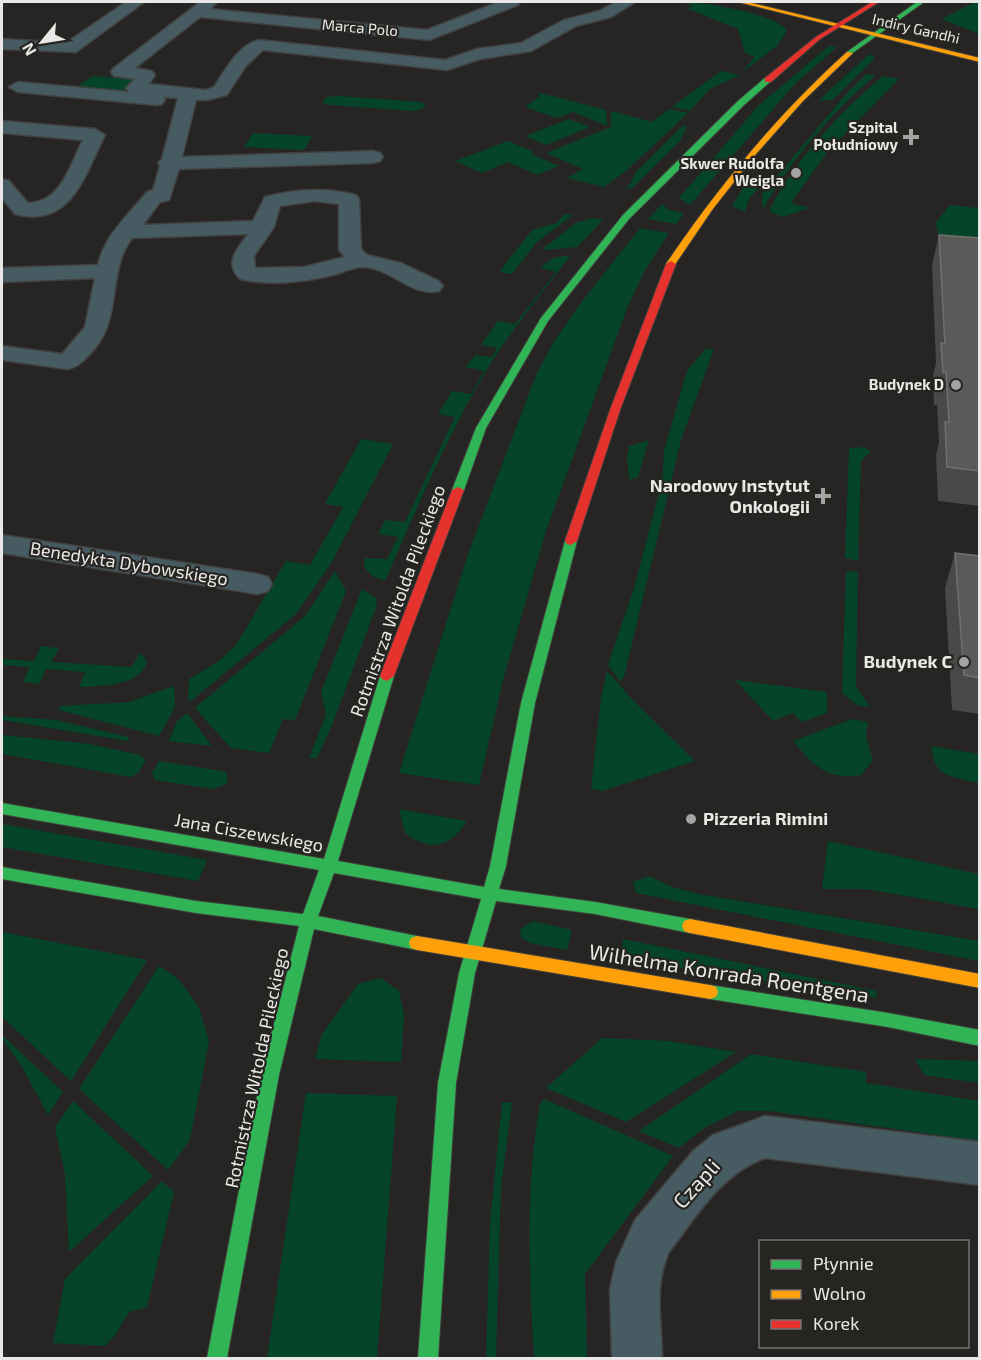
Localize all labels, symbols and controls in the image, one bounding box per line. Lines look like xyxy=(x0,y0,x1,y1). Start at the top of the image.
street label: Indiry Gandhi xyxy=(871,9,962,47)
north arrow xyxy=(12,12,72,72)
street label: Marca Polo xyxy=(321,15,399,39)
text: N xyxy=(17,40,40,60)
place label: Szpital Południowy xyxy=(814,118,899,154)
marker: Szpital Południowy xyxy=(902,128,920,146)
place label: Skwer Rudolfa Weigla xyxy=(681,154,784,189)
marker: Skwer Rudolfa Weigla xyxy=(789,166,803,180)
place label: Budynek D xyxy=(869,375,944,394)
marker: Budynek D xyxy=(949,378,963,392)
place label: Narodowy Instytut Onkologii xyxy=(650,474,811,517)
street label: Rotmistrza Witolda Pileckiego xyxy=(345,482,449,720)
marker: Narodowy Instytut Onkologii xyxy=(814,487,832,505)
street label: Benedykta Dybowskiego xyxy=(29,536,230,590)
place label: Budynek C xyxy=(863,650,952,672)
marker: Budynek C xyxy=(957,655,971,669)
place label: Pizzeria Rimini xyxy=(703,807,828,829)
street label: Jana Ciszewskiego xyxy=(173,808,325,856)
marker: Pizzeria Rimini xyxy=(684,812,698,826)
street label: Wilhelma Konrada Roentgena xyxy=(587,938,871,1007)
street label: Rotmistrza Witolda Pileckiego xyxy=(220,946,292,1190)
street label: Czapli xyxy=(667,1153,725,1213)
legend xyxy=(759,1240,969,1348)
text: Płynnie xyxy=(813,1252,874,1274)
text: Wolno xyxy=(813,1282,866,1304)
text: Korek xyxy=(813,1312,859,1334)

